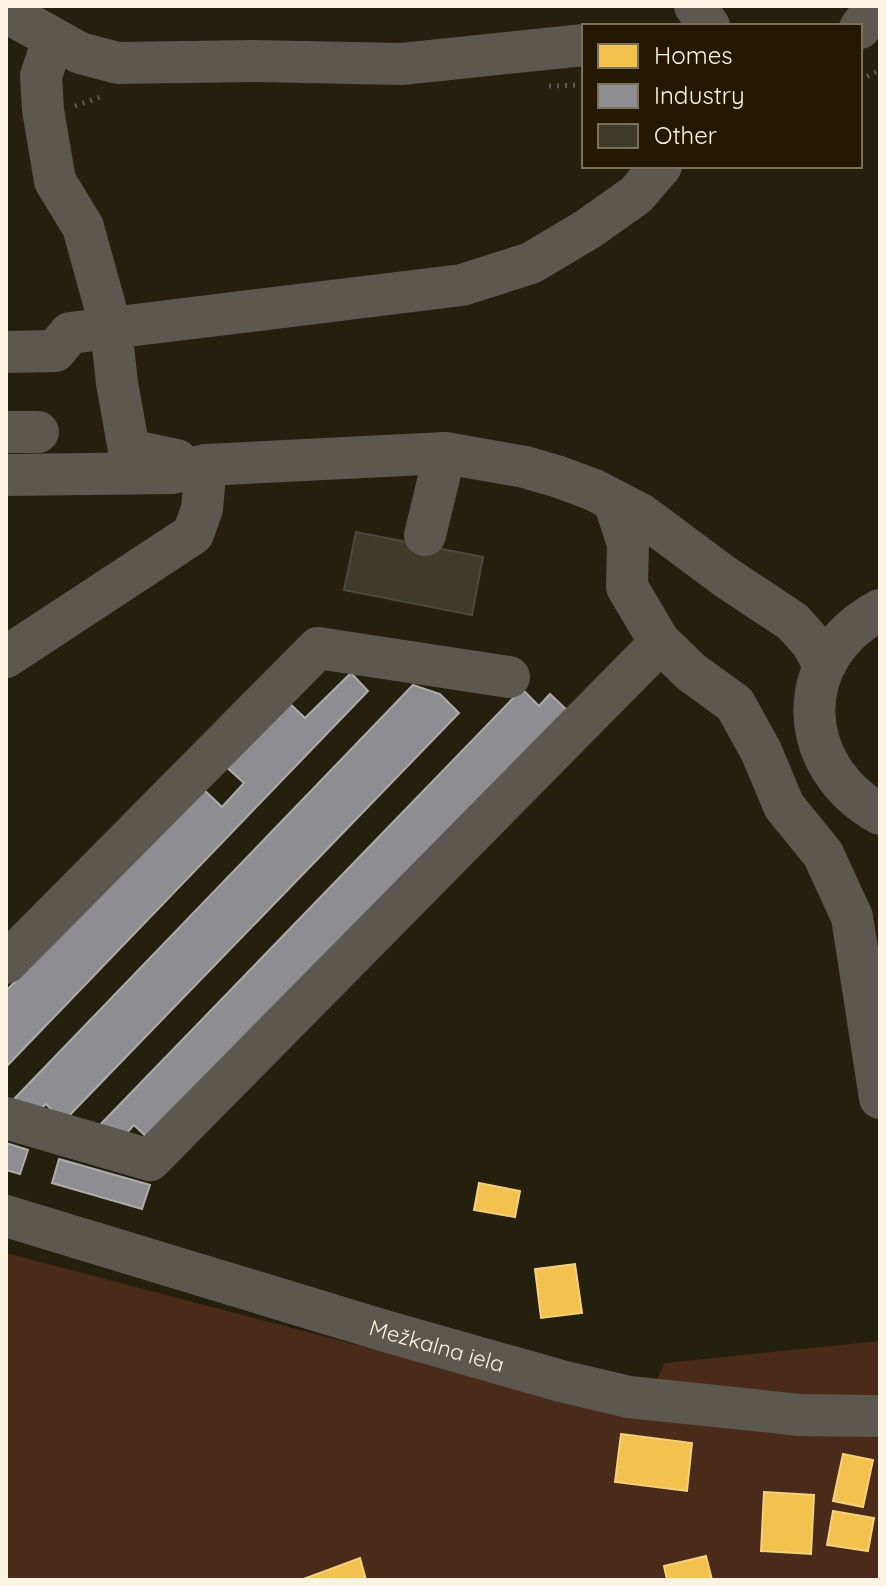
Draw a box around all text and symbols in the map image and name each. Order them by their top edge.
legend [582,24,862,168]
text: Homes [654,40,732,70]
text: Industry [654,80,745,110]
text: Other [654,120,717,150]
street label: Mežkalna iela [366,1313,508,1378]

